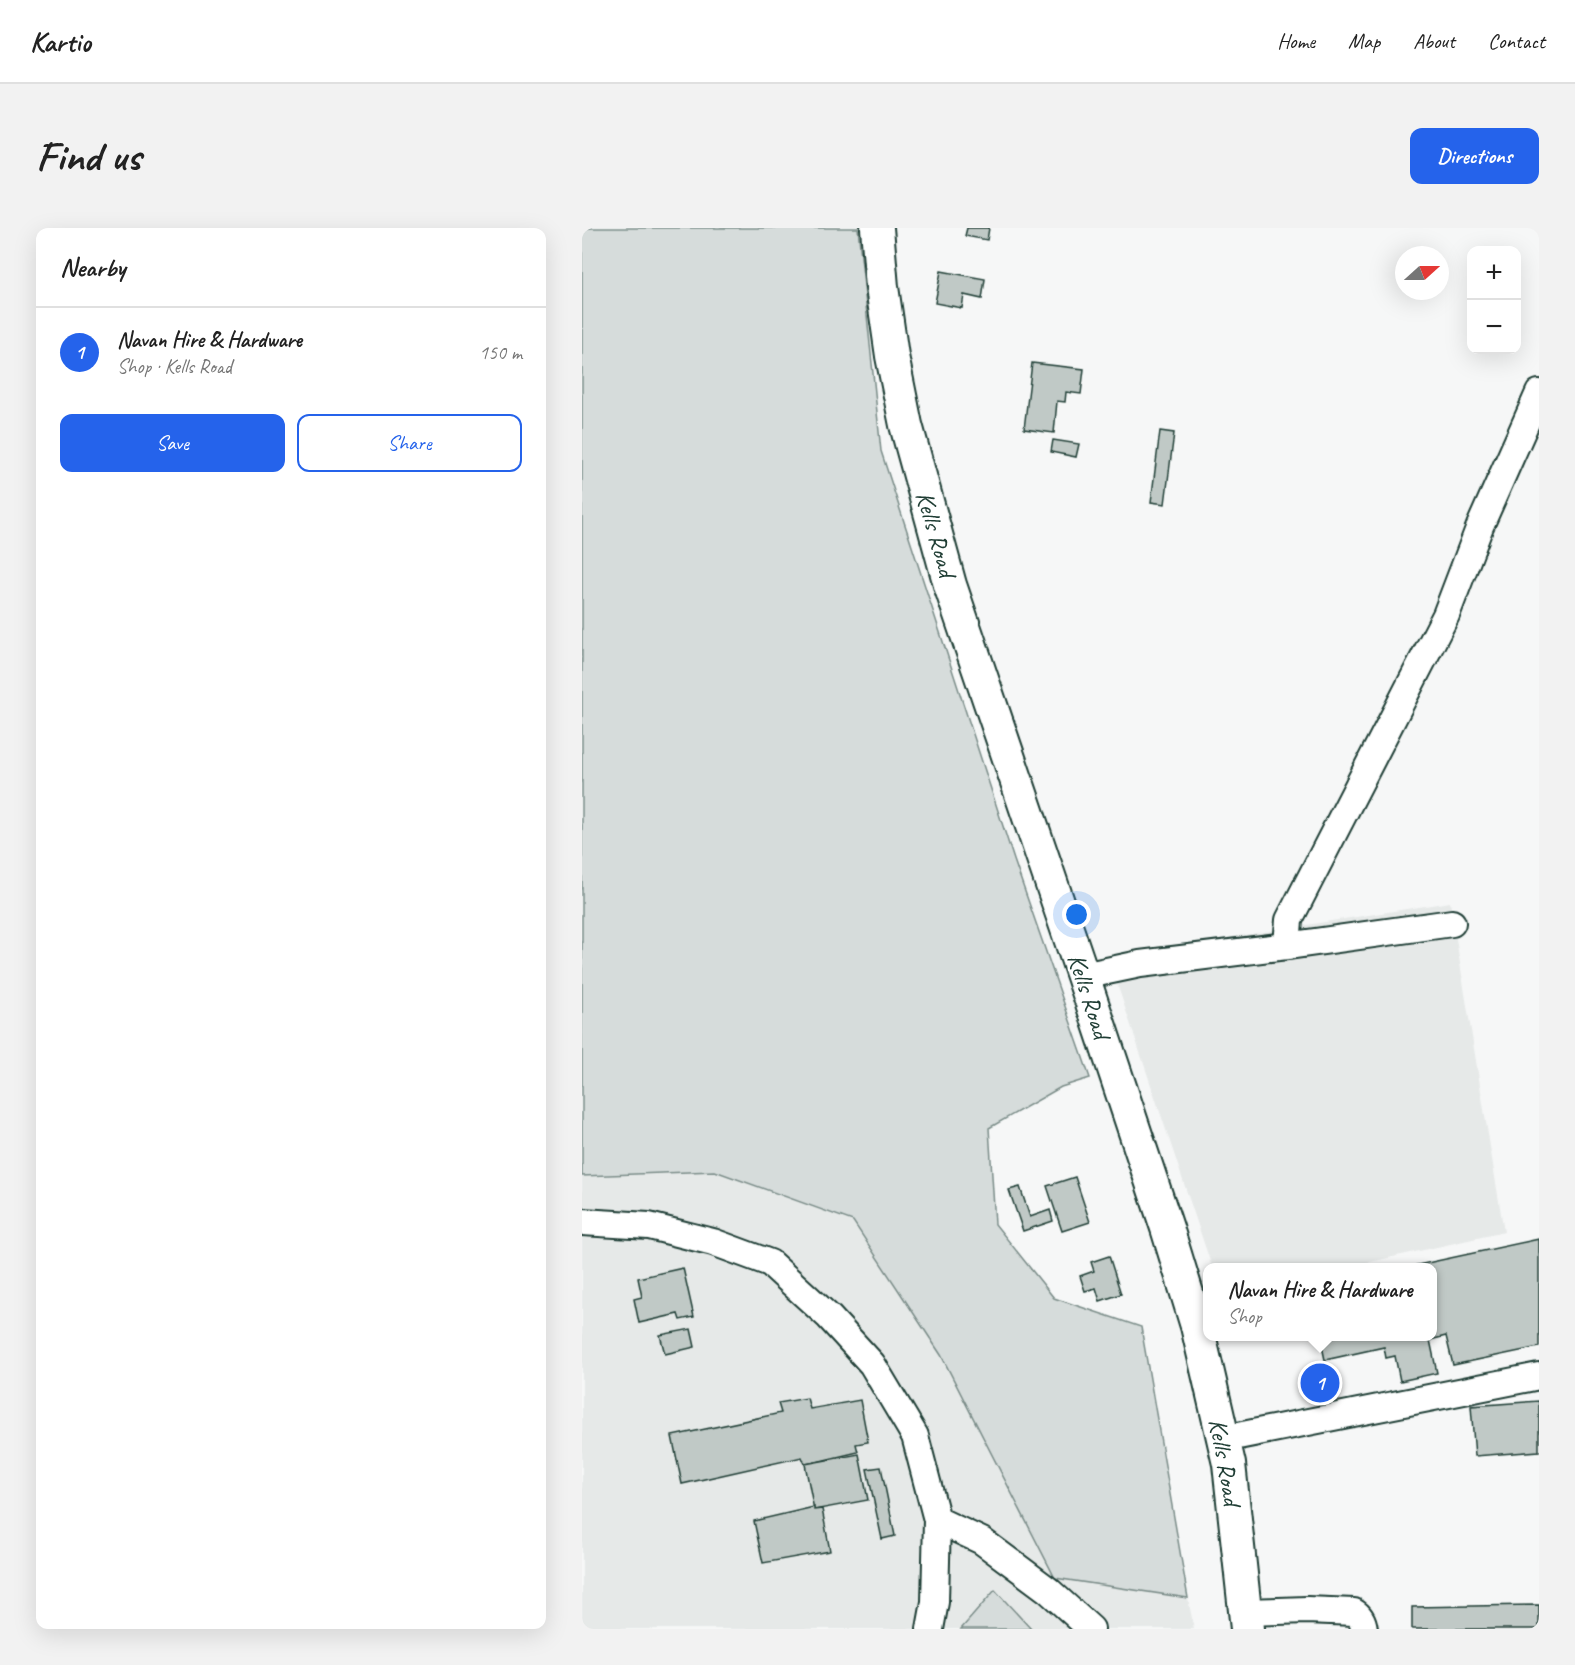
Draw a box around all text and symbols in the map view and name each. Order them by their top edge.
text: Kartio [30,24,91,59]
text: Home [1277,28,1315,54]
text: Map [1348,28,1380,54]
text: About [1413,28,1455,54]
text: Contact [1488,28,1545,54]
button: Directions [1410,128,1539,184]
text: Find us [36,130,141,183]
north arrow [1395,246,1449,300]
map controls [1467,246,1521,354]
button: + [1467,246,1521,300]
text: Nearby [60,251,125,284]
button: − [1467,300,1521,354]
text: Navan Hire & Hardware [117,326,302,354]
text: 1 [75,340,84,365]
text: 150 m [479,340,522,365]
text: Shop · Kells Road [117,354,232,379]
button: Save [60,414,285,472]
button: Share [297,414,522,472]
street label: Kells Road [908,487,965,584]
your location [1062,900,1091,929]
street label: Kells Road [1060,949,1119,1046]
popup [1203,1263,1437,1341]
text: Navan Hire & Hardware [1228,1276,1412,1304]
text: Shop [1228,1304,1262,1329]
pin: 1 [1300,1360,1340,1406]
street label: Kells Road [1201,1416,1250,1512]

